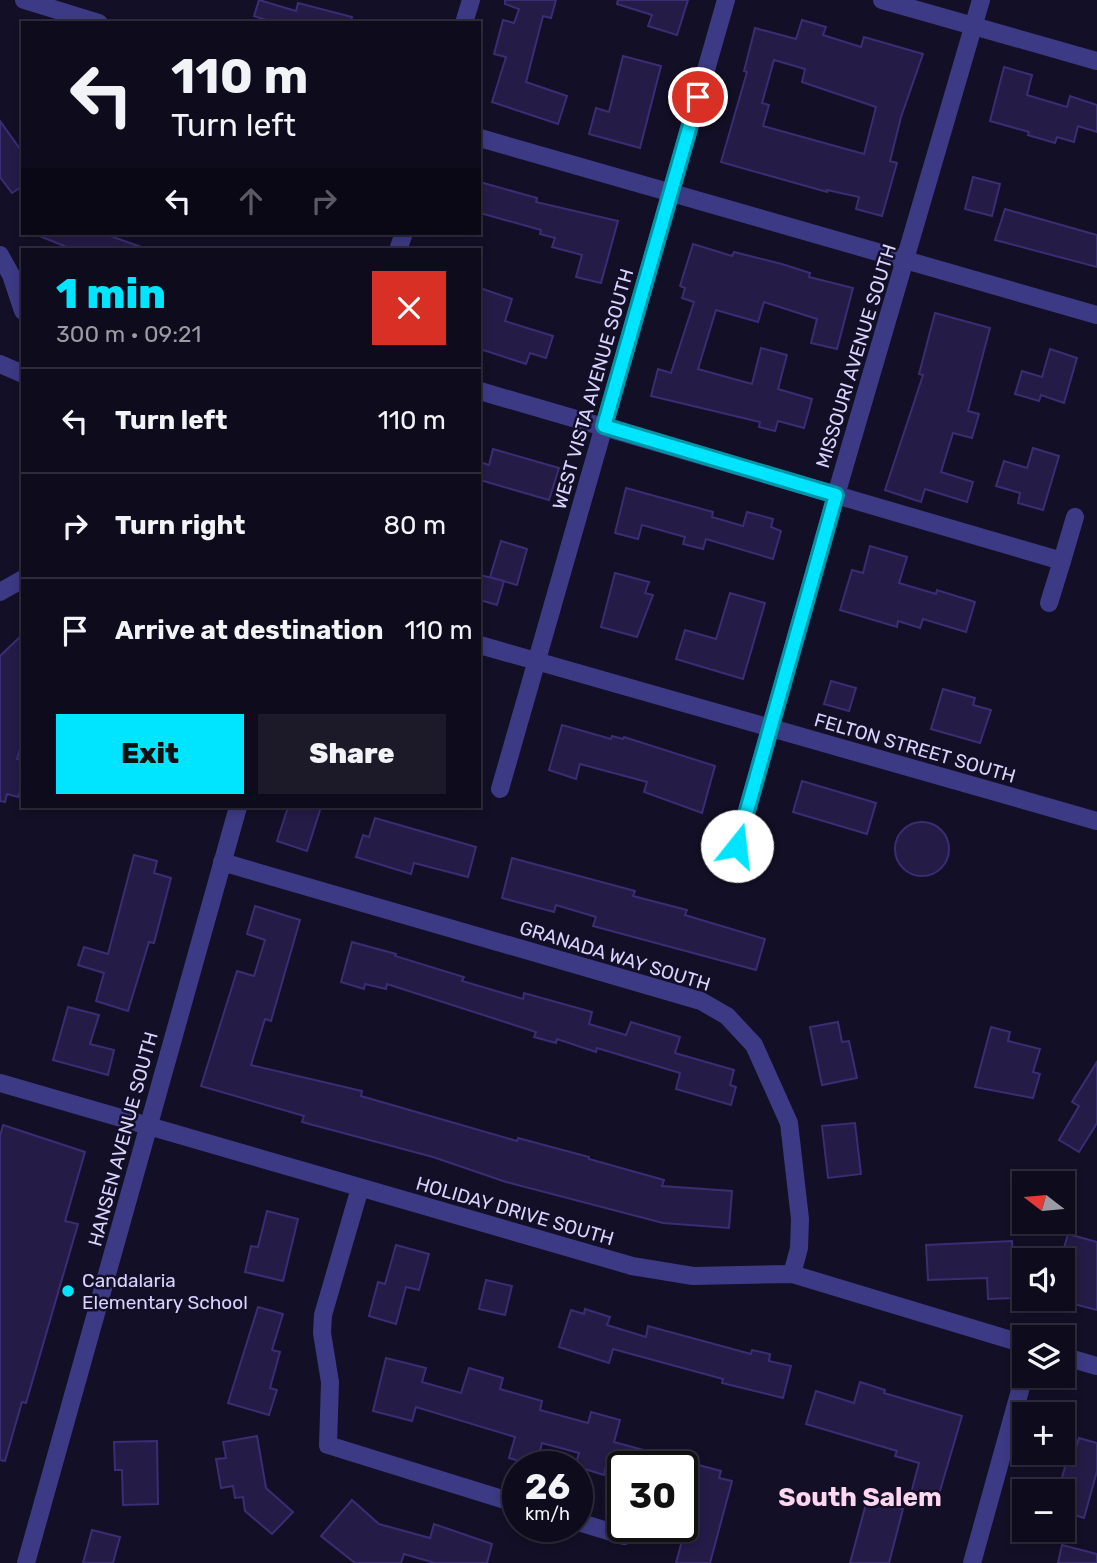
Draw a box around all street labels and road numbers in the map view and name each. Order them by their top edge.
street label: MISSOURI AVENUE SOUTH [811,241,901,471]
street label: WEST VISTA AVENUE SOUTH [548,266,638,512]
street label: FELTON STREET SOUTH [812,708,1018,788]
street label: GRANADA WAY SOUTH [517,916,713,996]
street label: HANSEN AVENUE SOUTH [83,1029,163,1249]
street label: HOLIDAY DRIVE SOUTH [413,1172,617,1250]

